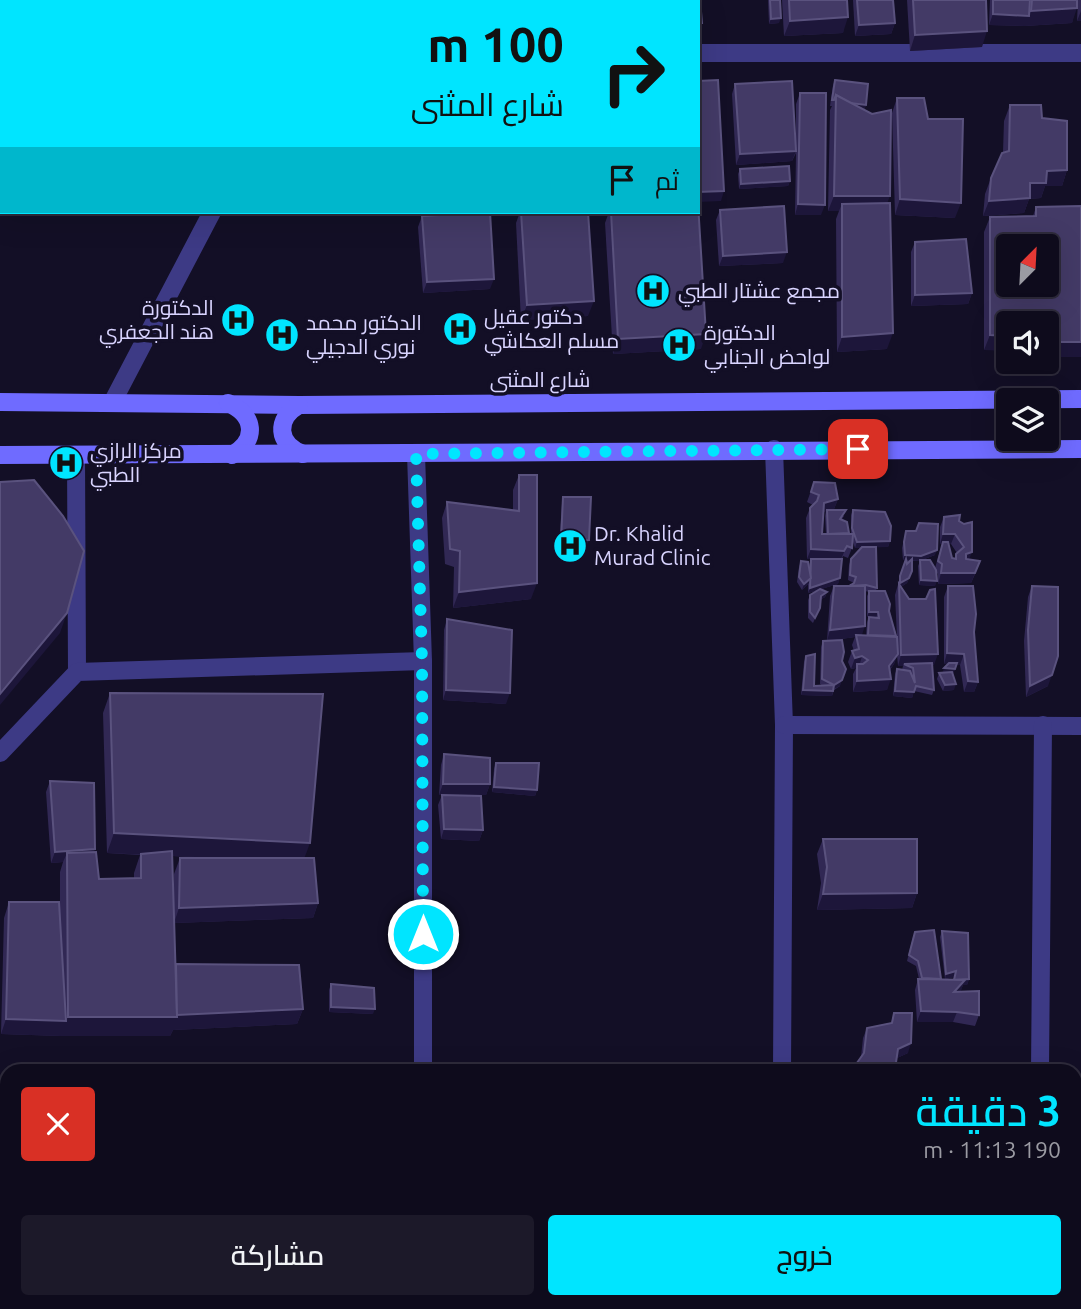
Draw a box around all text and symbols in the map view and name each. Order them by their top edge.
text: 100 m [427,16,564,71]
icon: right [588,28,679,119]
text: شارع المثنى [411,86,564,122]
icon: arrive [603,161,641,199]
text: ثم [655,166,679,195]
north arrow [996,234,1059,298]
map controls [996,234,1059,451]
hospital icon: مجمع عشتار الطبي [634,272,672,310]
place label: مجمع عشتار الطبي [678,278,840,307]
place label: الدكتورة هند الجعفري [99,295,214,348]
hospital icon: الدكتورة هند الجعفري [219,301,257,339]
place label: دكتور عقيل مسلم العكاشي [484,304,619,356]
place label: الدكتور محمد نوري الدجيلي [306,310,422,363]
hospital icon: دكتور عقيل مسلم العكاشي [441,310,479,348]
button: sound [996,311,1059,374]
hospital icon: الدكتور محمد نوري الدجيلي [263,316,301,354]
place label: الدكتورة لواحض الجنابي [704,320,830,373]
hospital icon: الدكتورة لواحض الجنابي [660,326,698,364]
street label: شارع المثنى [490,367,590,394]
button: layers [996,388,1059,451]
pin [828,419,888,479]
icon: arrive [839,430,877,468]
place label: مركز الرازي الطبي [90,438,182,491]
hospital icon: مركز الرازي الطبي [47,444,85,482]
place label: Dr. Khalid Murad Clinic [594,521,711,569]
hospital icon: Dr. Khalid Murad Clinic [551,527,589,565]
position arrow [386,897,460,971]
button: close [21,1087,95,1161]
text: 3 دقيقة [915,1087,1061,1134]
text: 190 m · 11:13 [923,1137,1061,1162]
button: مشاركة [21,1215,534,1295]
button: خروج [548,1215,1061,1295]

